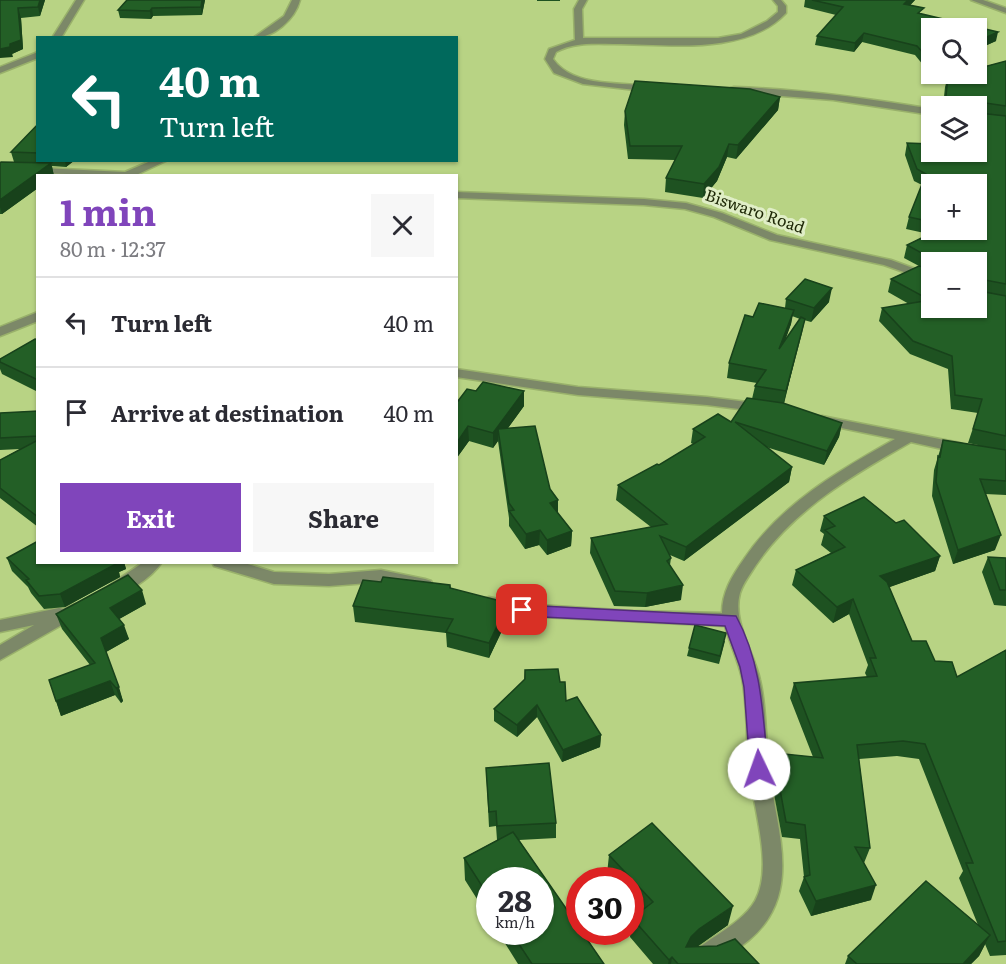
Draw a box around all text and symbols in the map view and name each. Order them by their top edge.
map controls [921,18,987,318]
button: search [921,18,987,84]
text: 40 m [159,48,260,110]
icon: left [60,60,138,138]
button: layers [921,96,987,162]
text: Turn left [159,105,274,145]
button: + [921,174,987,240]
street label: Biswaro Road [702,182,809,238]
text: 1 min [60,184,156,237]
button: close [371,194,434,257]
text: 80 m · 12:37 [60,233,166,263]
button: − [921,252,987,318]
icon: left [60,306,93,339]
text: Turn left [111,306,212,339]
text: 40 m [383,306,434,339]
icon: arrive [60,396,93,429]
text: Arrive at destination [111,396,344,429]
text: 40 m [383,396,434,429]
button: Exit [60,483,241,552]
button: Share [253,483,434,552]
pin [496,584,547,635]
icon: arrive [505,593,538,626]
position arrow [727,737,791,801]
speed limit sign: 30 [566,867,644,945]
text: 28 [498,877,532,921]
text: km/h [495,910,535,933]

